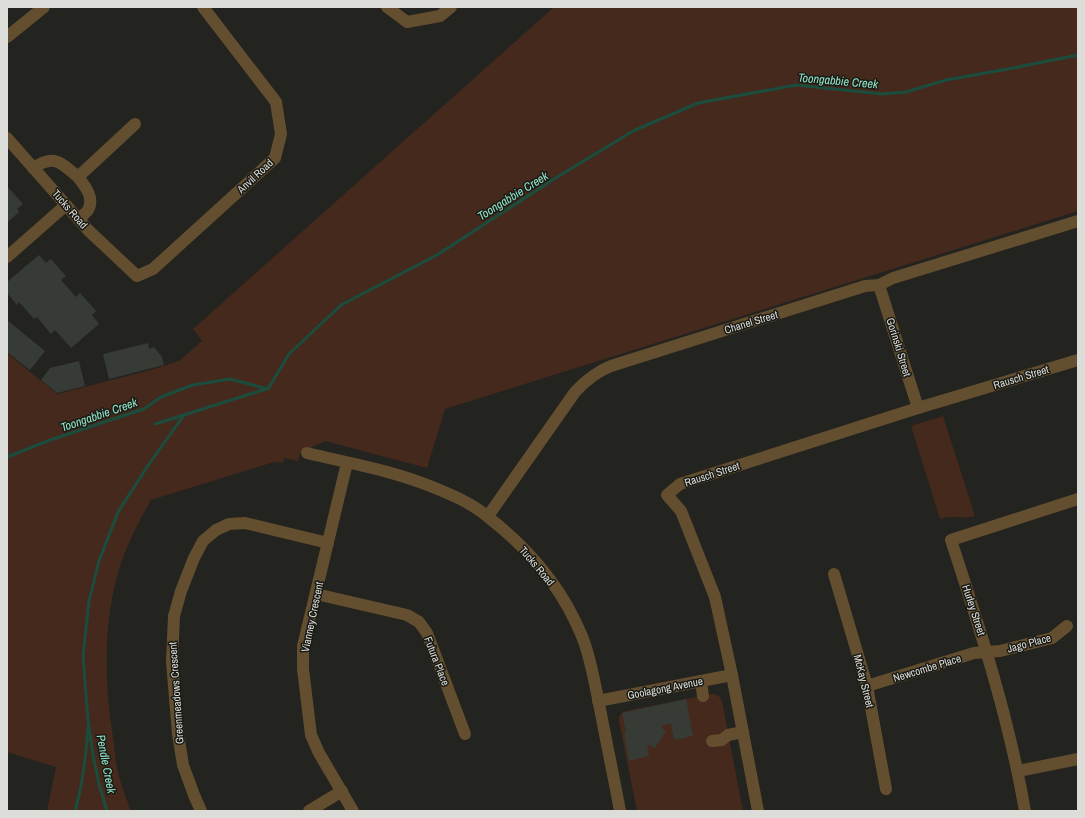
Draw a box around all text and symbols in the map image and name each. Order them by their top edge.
water label: Toongabbie Creek [797,70,880,93]
street label: Anvil Road [233,156,276,197]
water label: Toongabbie Creek [475,167,552,224]
street label: Tucks Road [49,187,91,231]
street label: Chanel Street [723,307,780,337]
street label: Gorinski Street [883,316,915,379]
street label: Rausch Street [992,362,1051,392]
water label: Toongabbie Creek [58,394,141,436]
street label: Rausch Street [683,458,742,489]
street label: Tucks Road [516,543,558,589]
street label: Vianney Crescent [298,580,326,653]
street label: Hurley Street [959,583,989,638]
street label: Jago Place [1006,630,1052,656]
street label: Futura Place [421,635,453,687]
street label: Greenmeadows Crescent [165,641,187,745]
street label: Newcombe Place [891,651,963,685]
street label: McKay Street [851,653,877,709]
street label: Goolagong Avenue [626,674,704,702]
water label: Pendle Creek [92,733,120,796]

